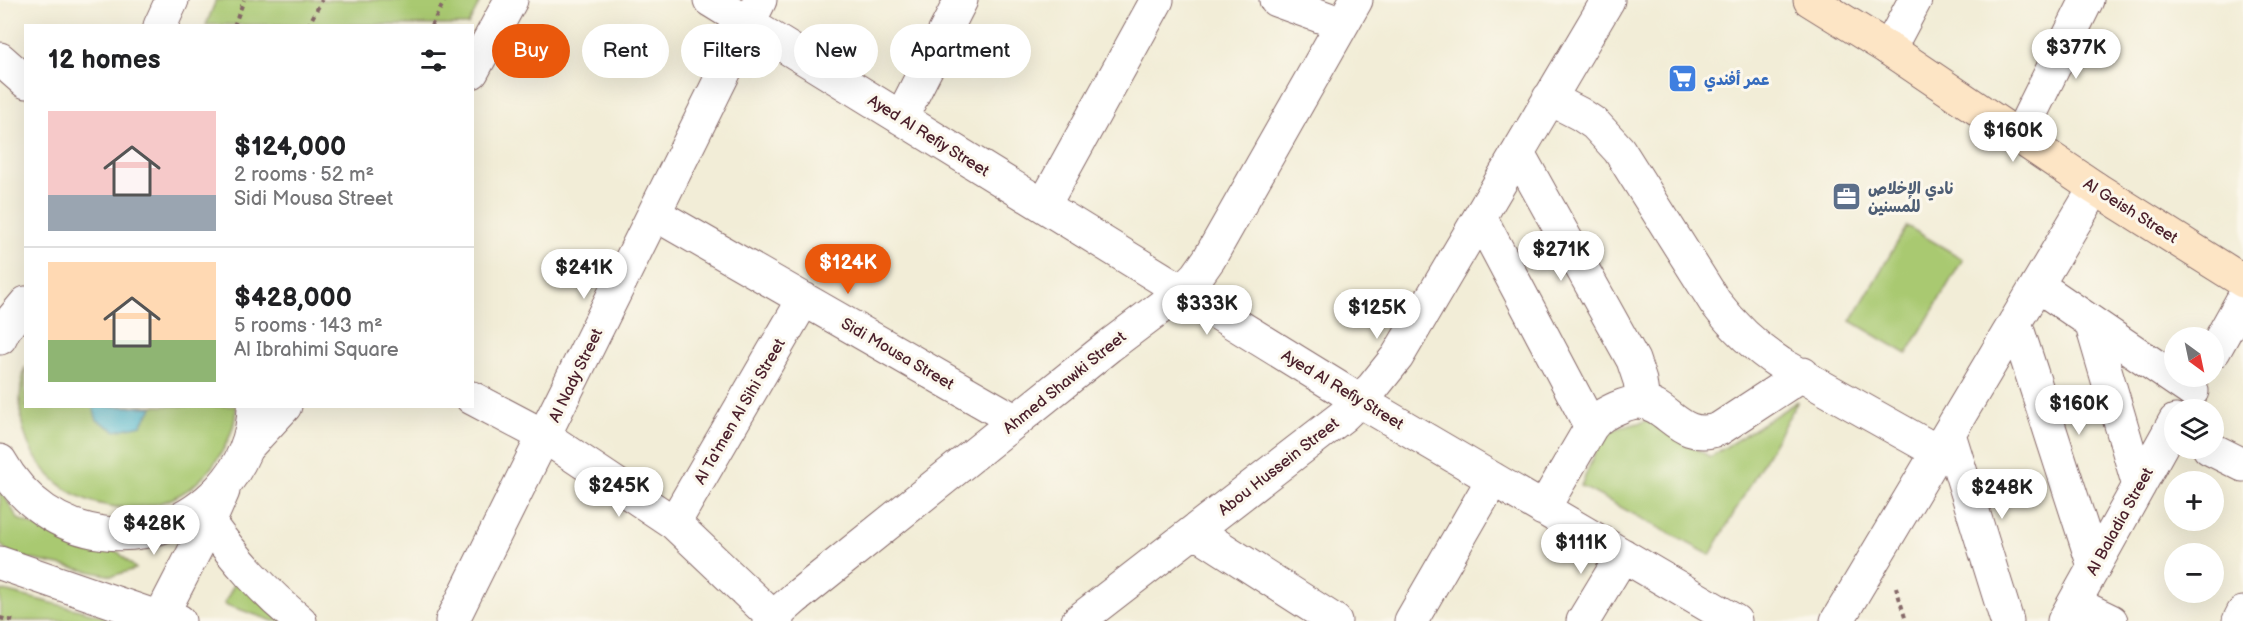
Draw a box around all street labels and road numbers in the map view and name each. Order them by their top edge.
street label: Ayed Al Refiy Street [864,91,992,181]
street label: Al Geish Street [2080,175,2181,248]
street label: Sidi Mousa Street [837,314,957,394]
street label: Al Nady Street [545,326,607,426]
street label: Ahmed Shawki Street [1000,328,1130,438]
street label: Al Ta'men Al Sihi Street [691,335,790,488]
street label: Ayed Al Refiy Street [1278,346,1407,434]
street label: Abou Hussein Street [1215,414,1343,520]
street label: Al Baladia Street [2083,465,2158,579]

